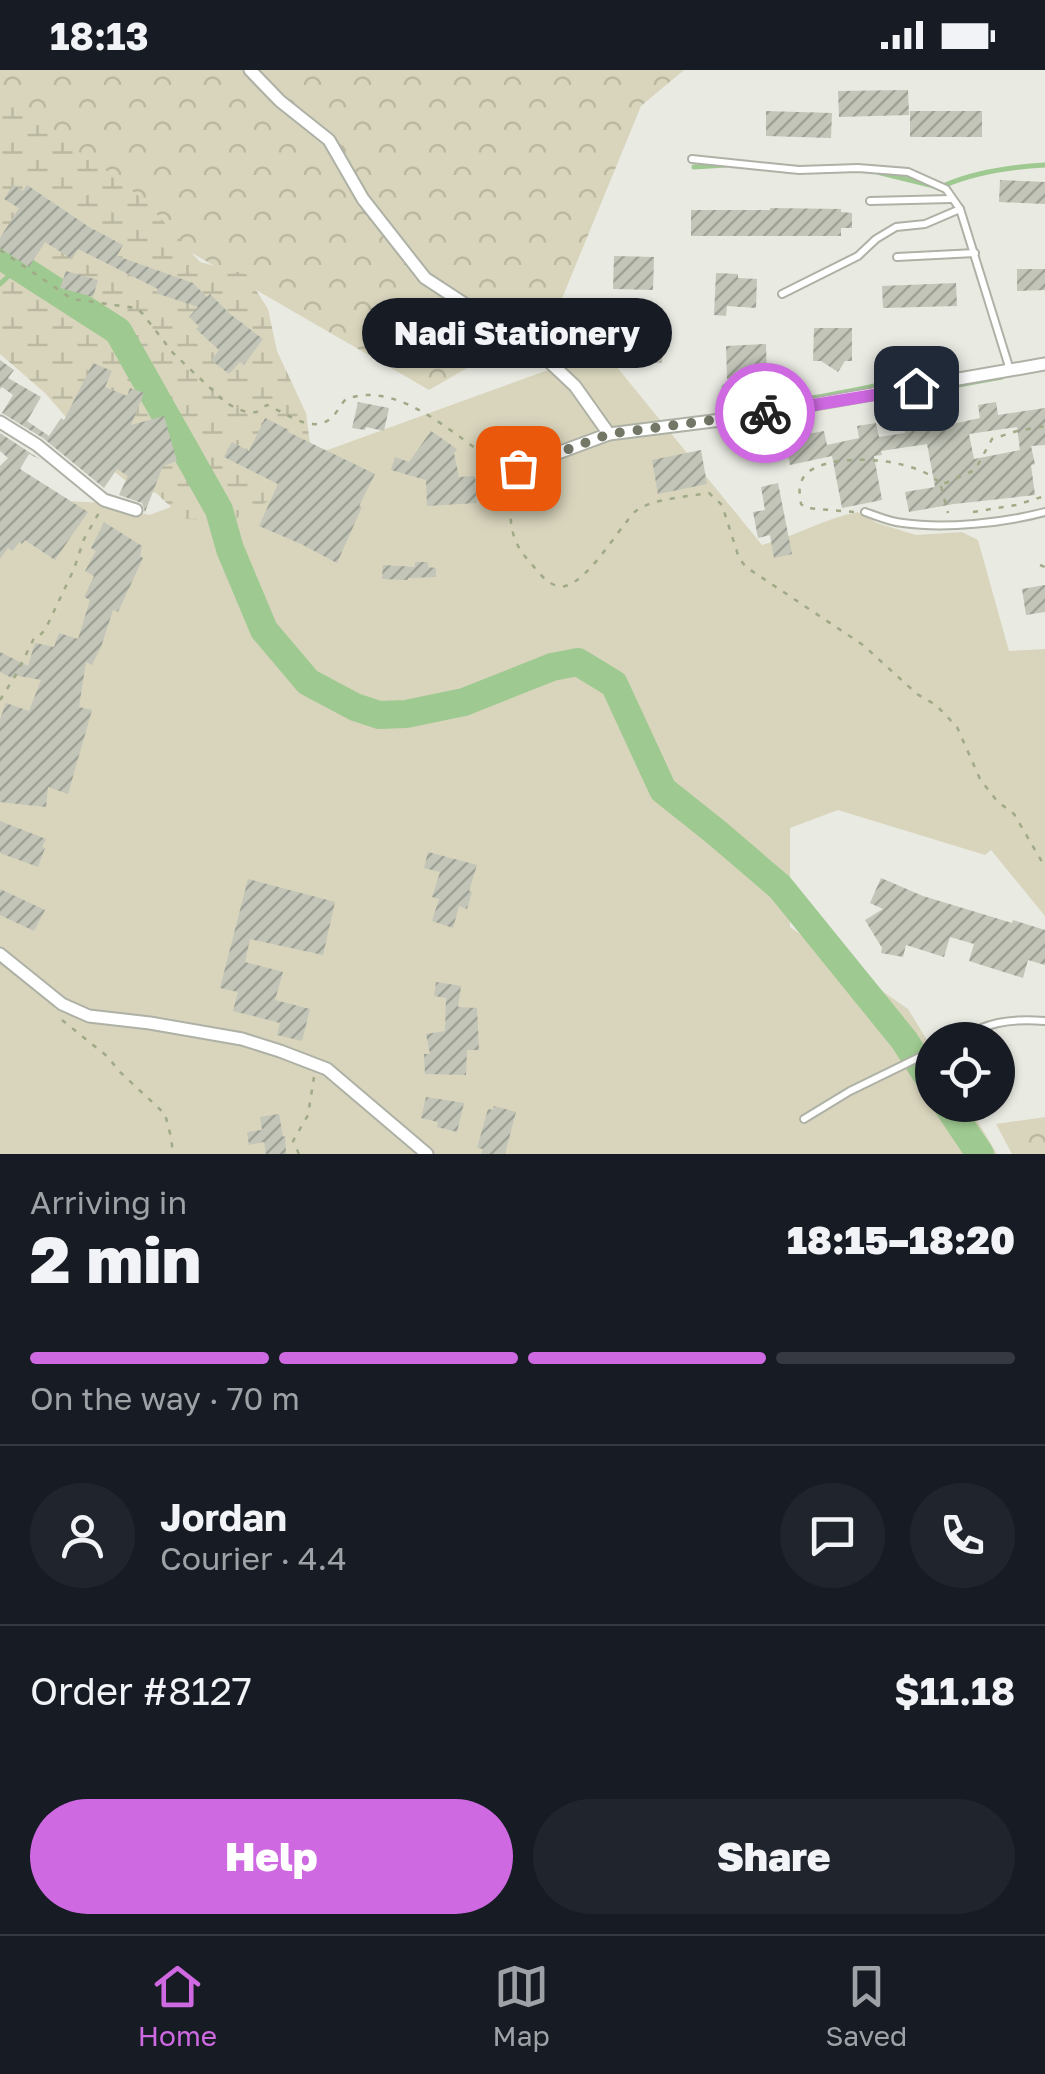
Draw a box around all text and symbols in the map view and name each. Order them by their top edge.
text: 18:13 [50,13,149,58]
callout: Nadi Stationery [363,298,673,368]
text: Nadi Stationery [394,314,640,352]
pin [874,346,959,431]
icon: home [889,361,944,416]
courier [715,363,815,463]
icon: bike [738,386,793,441]
pin [476,426,561,511]
icon: bag [491,441,546,496]
map controls [915,1022,1015,1122]
button: locate [915,1022,1015,1122]
text: Arriving in [30,1183,187,1221]
text: 18:15–18:20 [787,1217,1015,1262]
text: 2 min [30,1219,201,1297]
text: On the way · 70 m [30,1379,300,1417]
button: person [30,1483,135,1588]
button: chat [780,1483,885,1588]
button: phone [910,1483,1015,1588]
text: Jordan [160,1494,287,1539]
text: Courier · 4.4 [160,1539,347,1577]
text: Order #8127 [30,1668,252,1713]
text: $11.18 [894,1668,1015,1713]
button: Help [30,1799,513,1914]
button: Share [533,1799,1015,1914]
tab: Home [138,1959,217,2052]
tab: Map [493,1959,550,2052]
tab: Saved [825,1959,907,2052]

